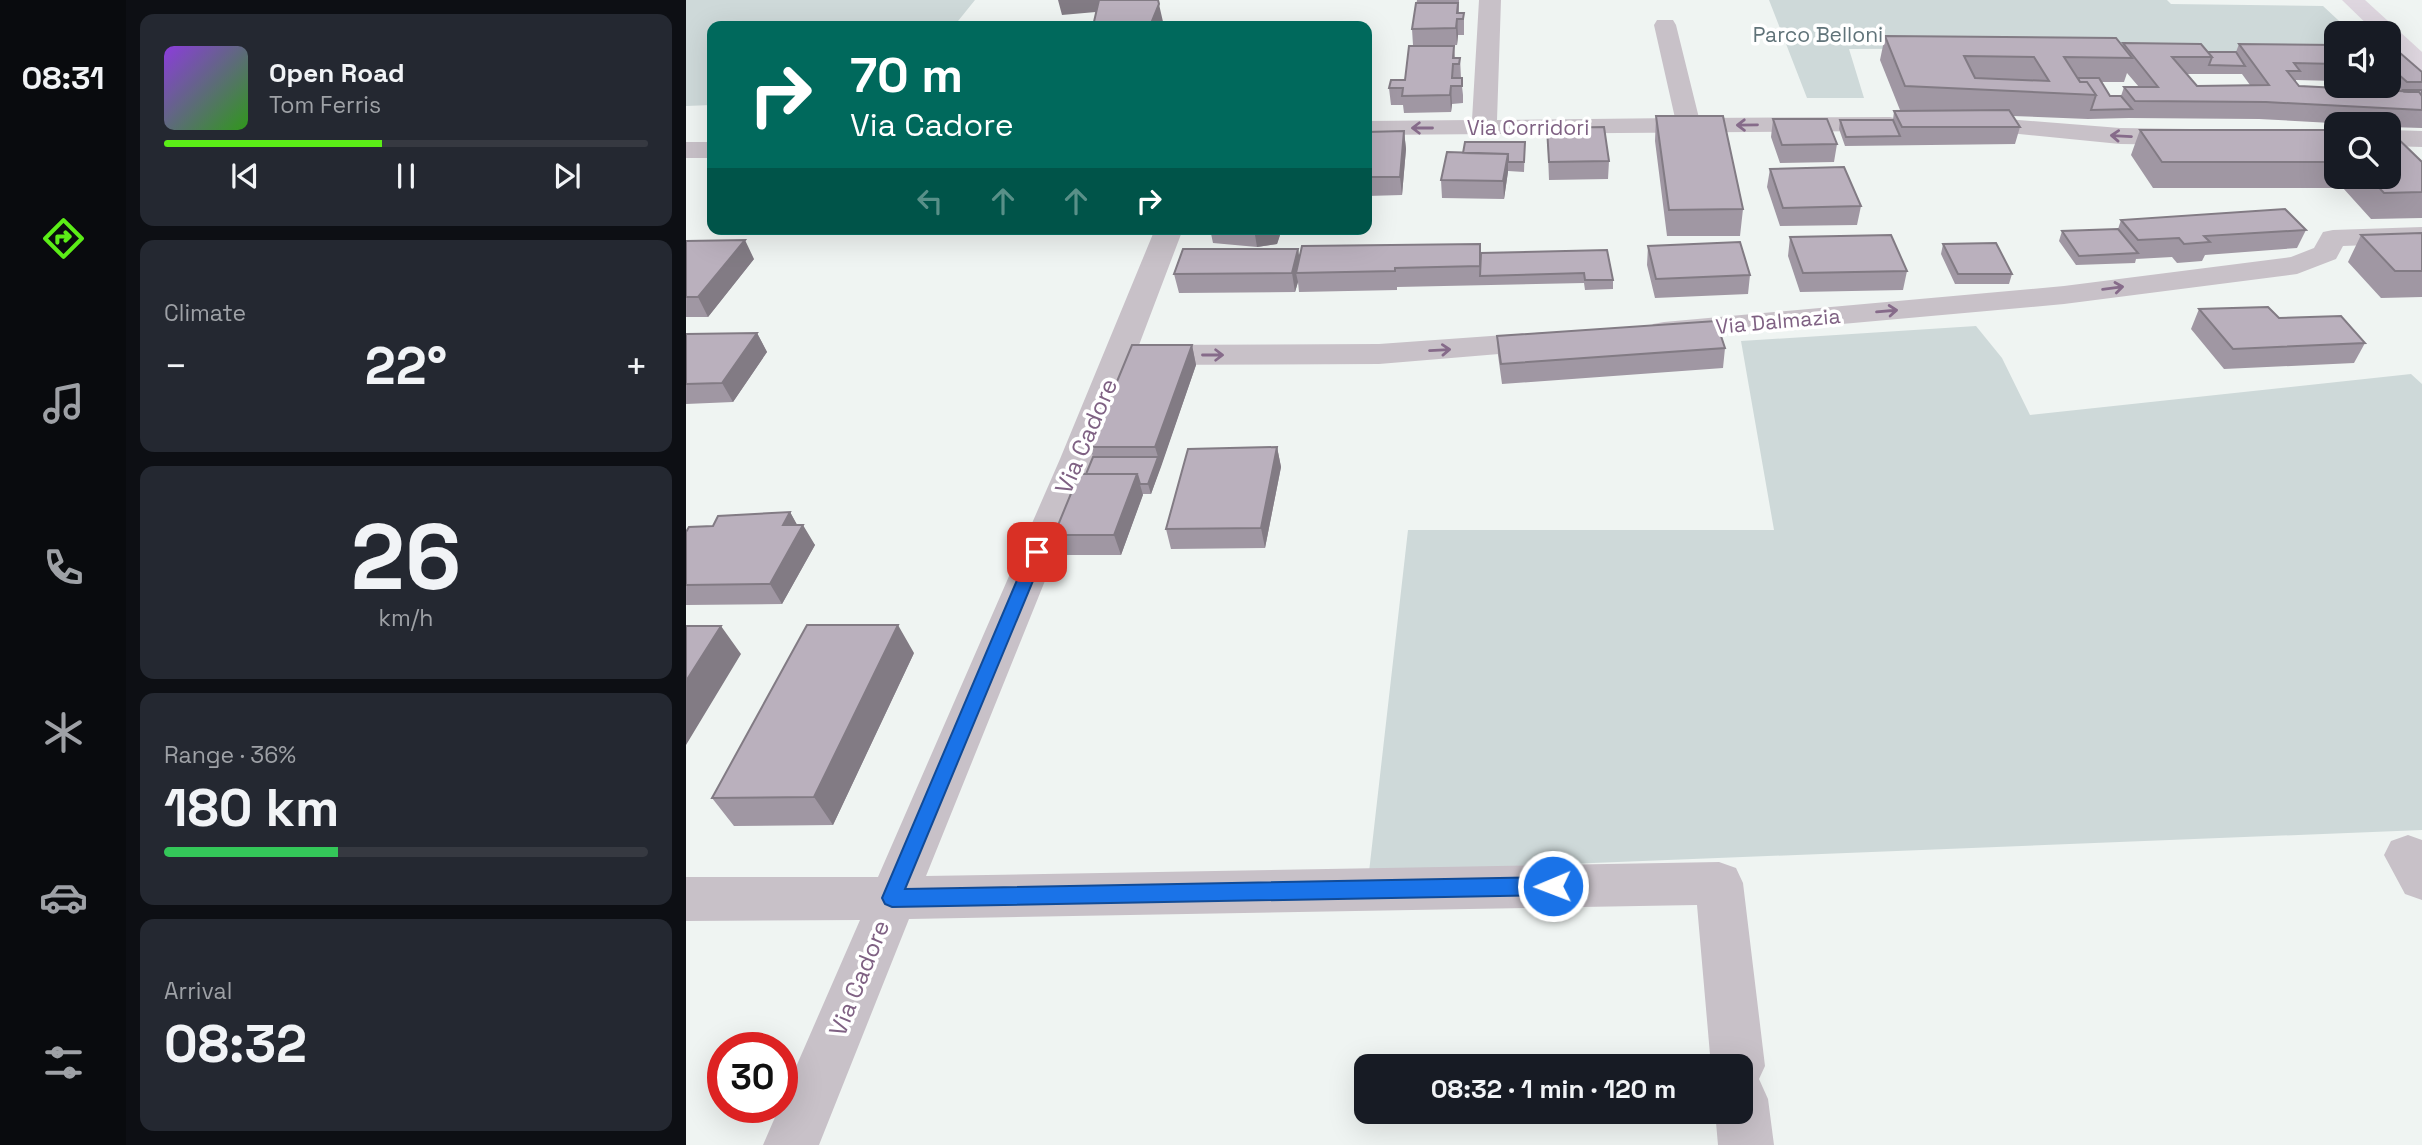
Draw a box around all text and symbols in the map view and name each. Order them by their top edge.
park label: Parco Belloni [1753,21,1883,48]
map controls [2324,21,2401,189]
button: sound [2324,21,2401,98]
text: 70 m [850,44,963,106]
icon: right [735,49,826,140]
text: Open Road [269,56,405,90]
text: 08:31 [22,58,104,98]
text: Tom Ferris [269,90,381,120]
text: Via Cadore [850,105,1014,145]
button: search [2324,112,2401,189]
street label: Via Corridori [1467,114,1589,141]
one-way arrow [1736,118,1759,132]
one-way arrow [1410,121,1433,135]
one-way arrow [2110,129,2133,142]
icon: previous [226,157,264,195]
icon: pause [387,157,425,195]
icon: next [548,157,586,195]
icon: left [911,182,949,220]
icon: ahead [984,182,1022,220]
icon: ahead [1057,182,1095,220]
icon: right [1130,182,1168,220]
icon: directions [39,214,88,263]
one-way arrow [2101,282,2124,295]
text: Climate [164,298,246,328]
street label: Via Dalmazia [1715,302,1841,340]
one-way arrow [1875,304,1898,317]
text: 22° [365,333,447,399]
text: − [164,342,188,390]
text: + [624,342,648,390]
one-way arrow [1429,343,1451,356]
one-way arrow [1201,348,1224,362]
street label: Via Cadore [1048,373,1124,499]
icon: music [39,379,88,428]
text: 26 [351,499,461,616]
pin [1007,522,1067,582]
icon: arrive [1018,533,1056,571]
icon: phone [39,543,88,592]
text: km/h [379,603,433,633]
icon: climate [39,708,88,757]
text: Range · 36% [164,740,296,770]
text: 180 km [164,775,339,841]
position arrow [1516,849,1590,923]
icon: car [39,873,88,922]
street label: Via Cadore [822,915,896,1041]
text: Arrival [164,976,232,1006]
text: 08:32 [164,1011,307,1077]
speed limit sign: 30 [707,1032,798,1123]
icon: filters [39,1038,88,1087]
text: 08:32 · 1 min · 120 m [1431,1072,1676,1106]

